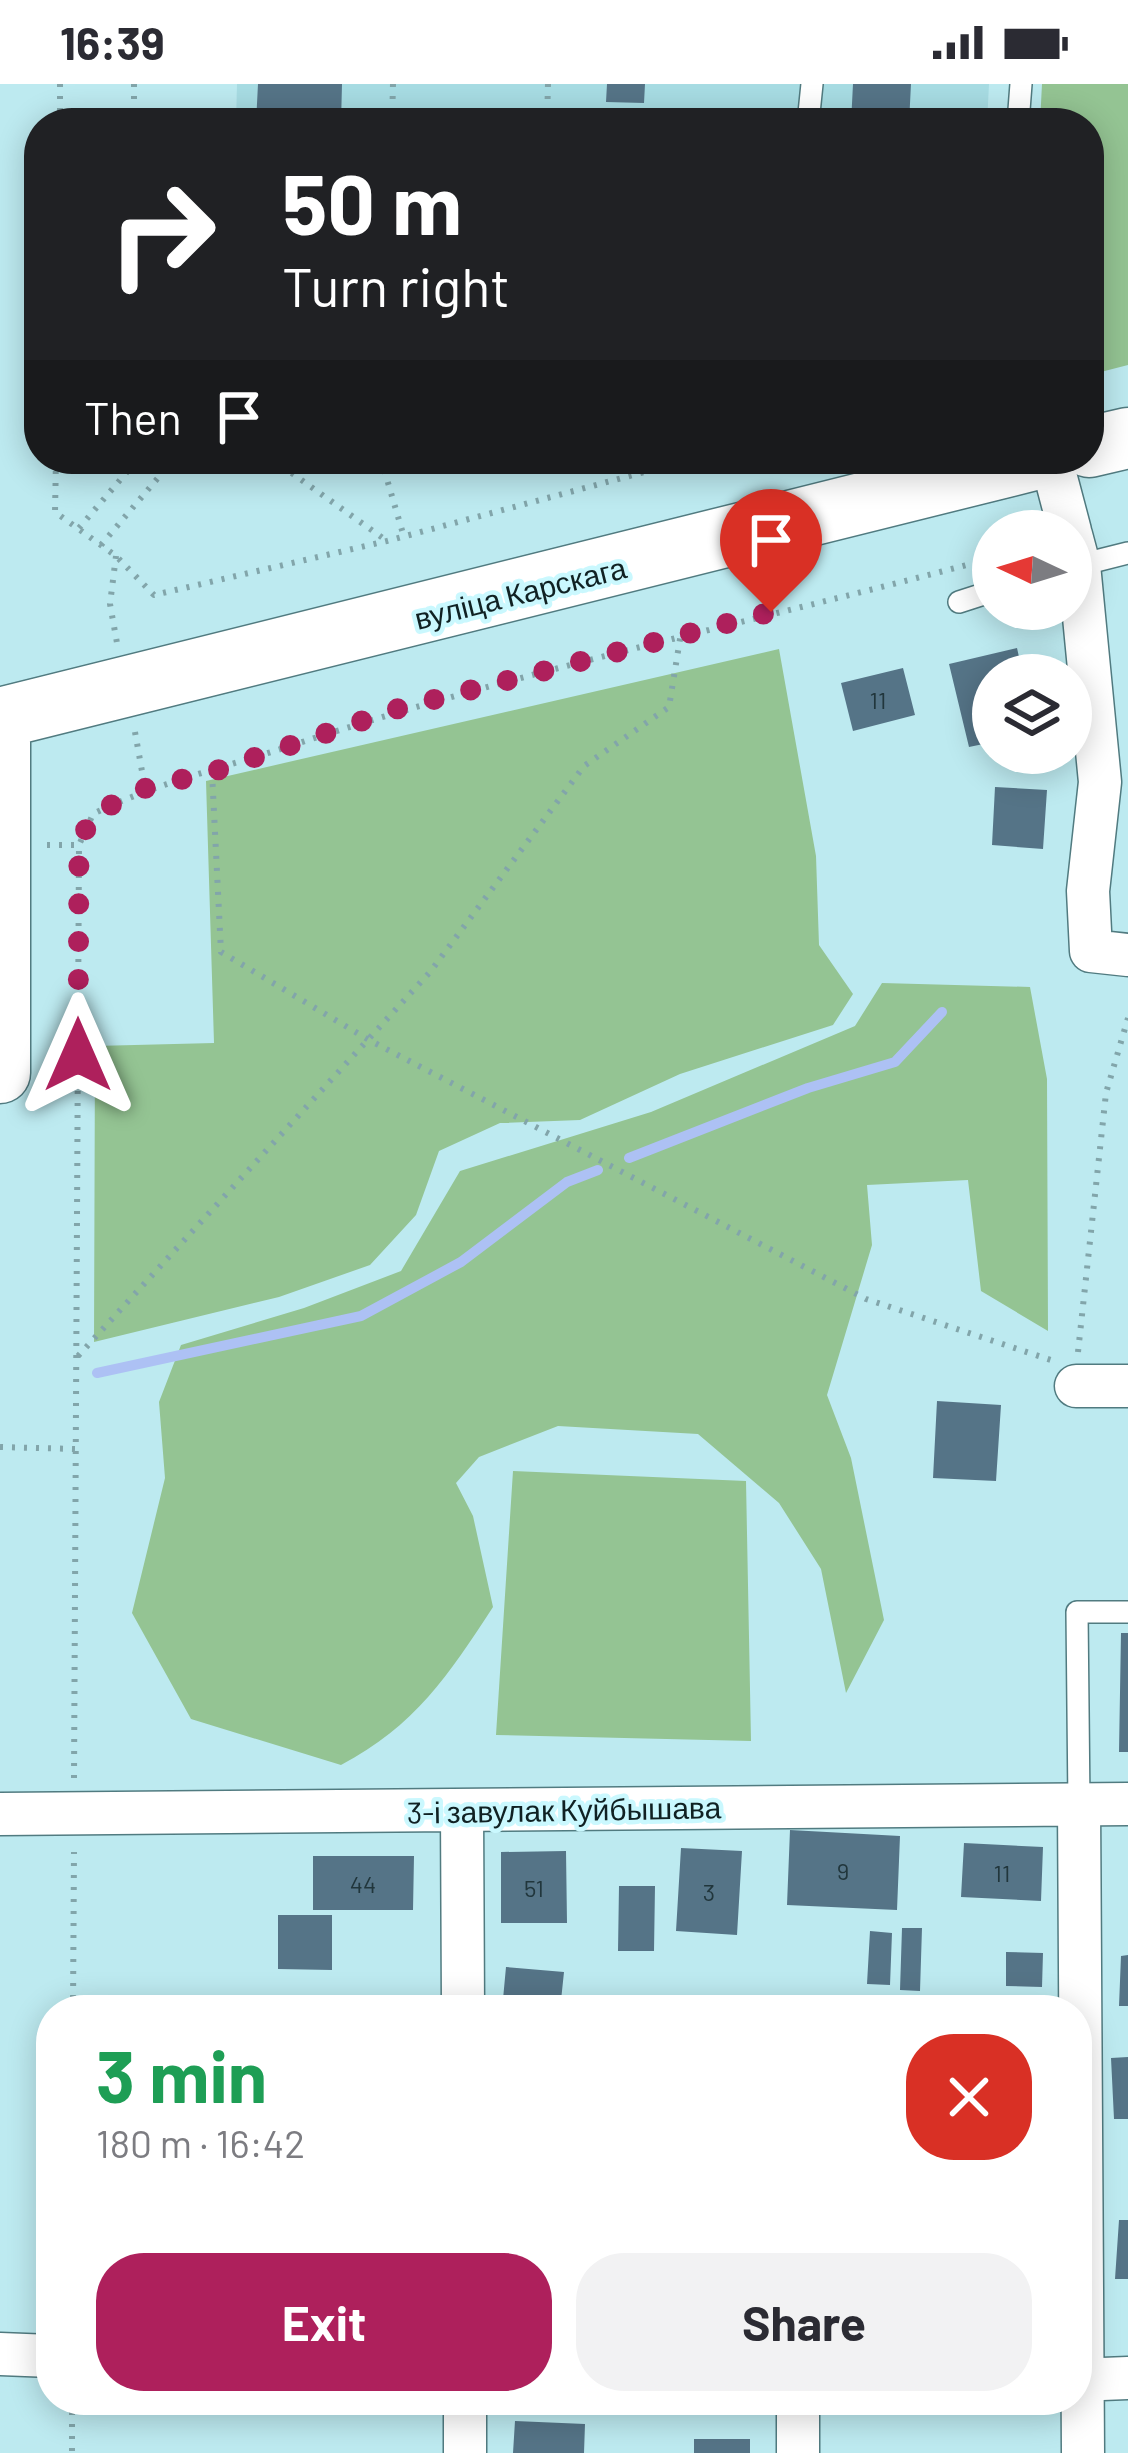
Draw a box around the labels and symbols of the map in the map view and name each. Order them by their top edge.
pin [720,489,822,612]
north arrow [972,510,1092,630]
street label: вуліца Карскага [410,548,630,636]
house number: 11 [870,685,886,714]
position arrow [15,992,141,1118]
street label: 3-і завулак Куйбышава [407,1788,722,1830]
house number: 9 [837,1856,849,1885]
house number: 11 [994,1858,1010,1887]
house number: 44 [350,1869,376,1898]
house number: 51 [524,1873,544,1902]
house number: 3 [703,1877,715,1906]

